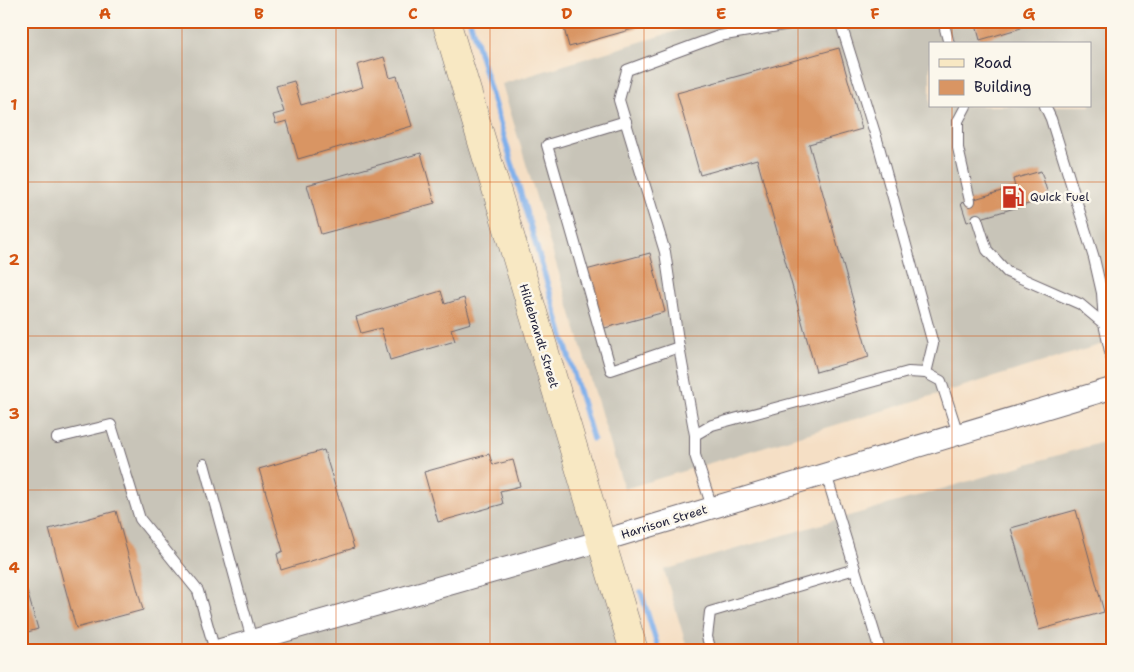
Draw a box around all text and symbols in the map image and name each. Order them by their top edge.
text: A [99,3,111,24]
text: B [254,3,264,24]
text: C [408,3,418,24]
text: D [561,3,573,24]
text: E [716,3,726,24]
text: F [870,3,880,24]
text: G [1023,3,1036,24]
legend [929,42,1092,108]
text: Road [974,53,1012,73]
text: Building [974,77,1031,97]
text: 1 [10,94,18,115]
fuel station icon: Quick Fuel [1000,184,1026,210]
place label: Quick Fuel [1030,189,1089,205]
text: 2 [8,249,20,270]
street label: Hildebrandt Street [516,282,562,390]
text: 3 [8,403,20,424]
street label: Harrison Street [619,501,709,543]
text: 4 [8,557,20,578]

